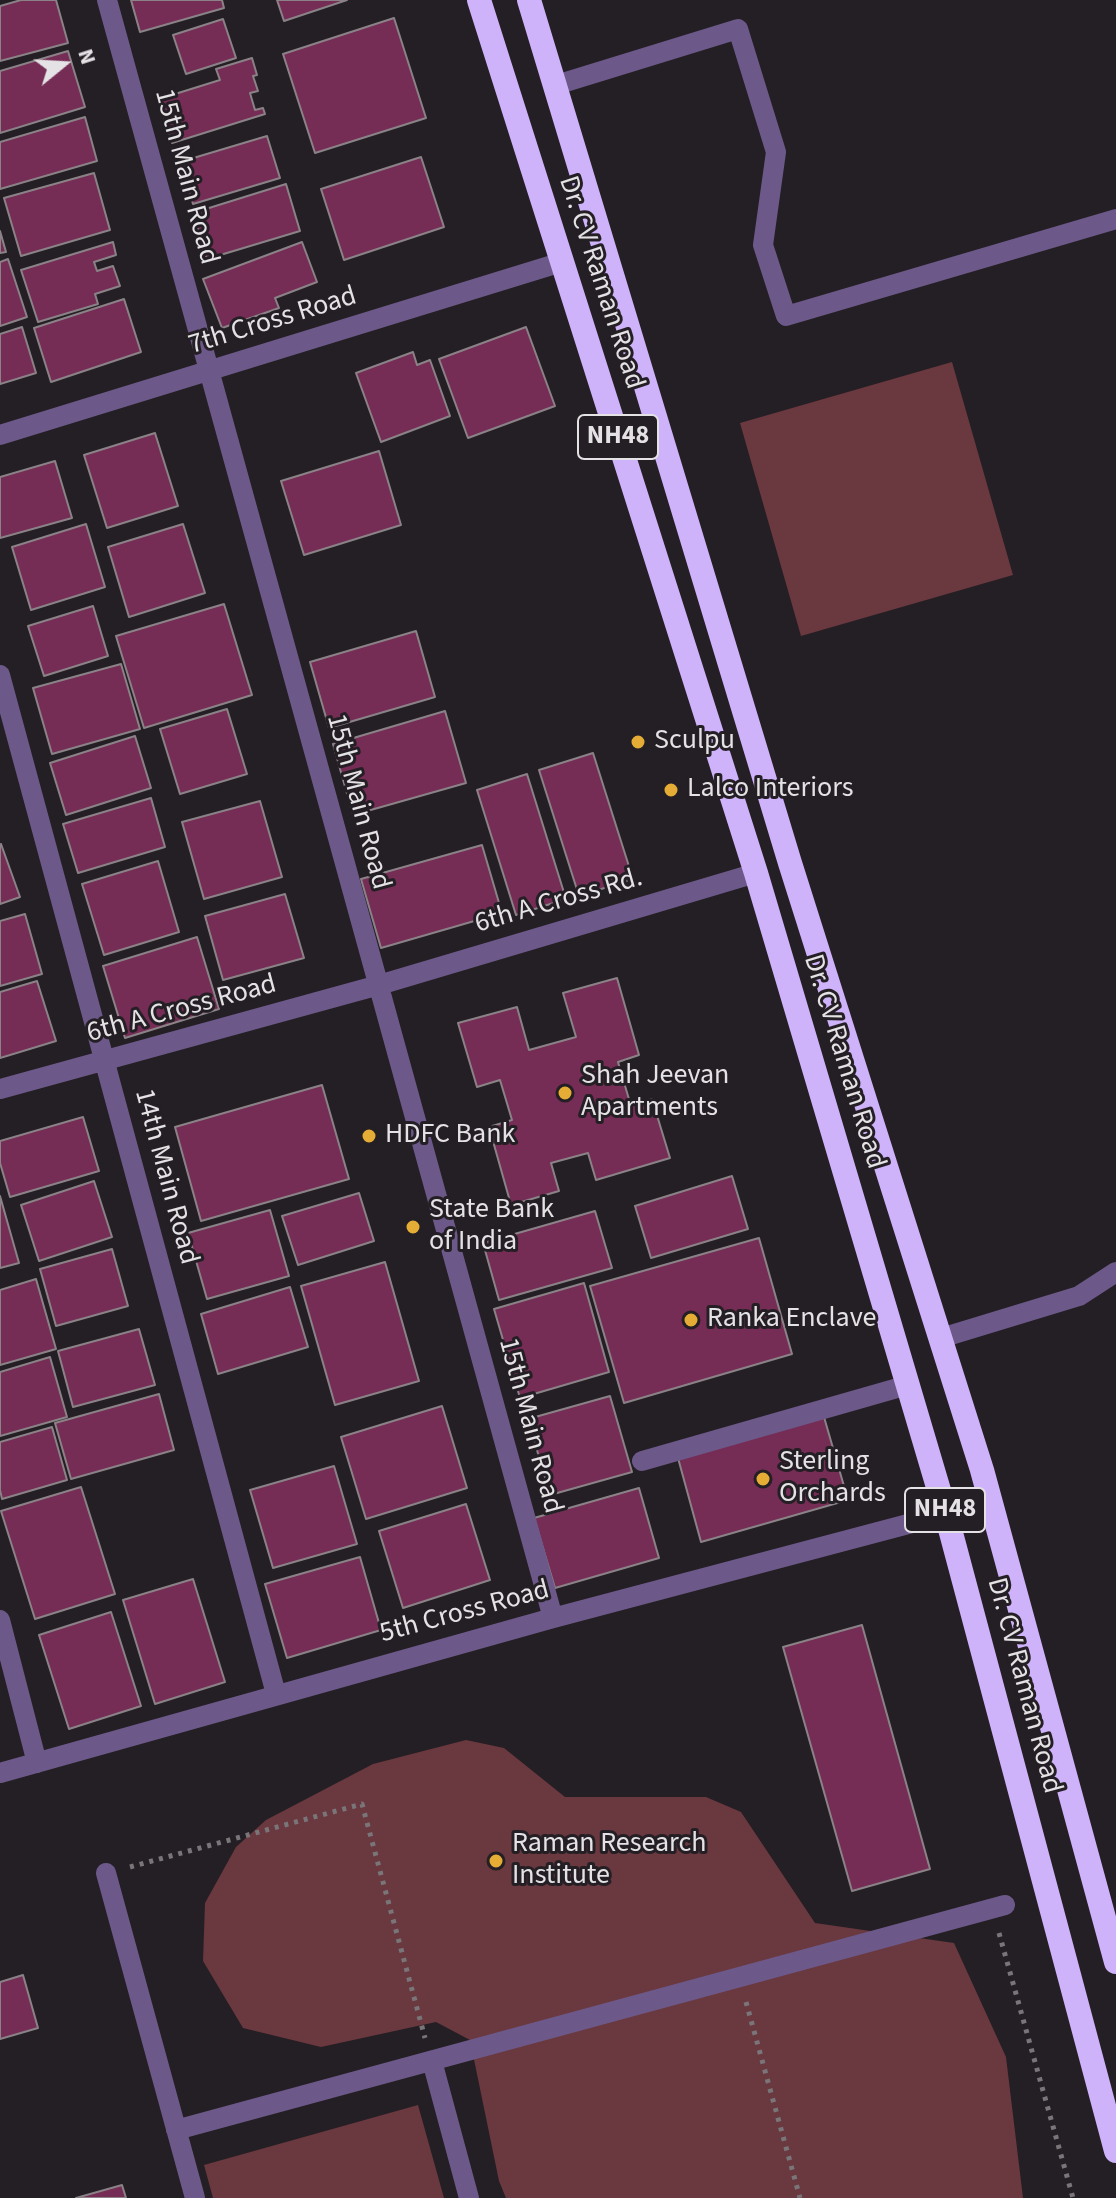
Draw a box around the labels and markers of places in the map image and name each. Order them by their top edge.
place label: Sculpu [654,725,735,759]
marker: Sculpu [629,733,647,751]
place label: Lalco Interiors [687,773,854,807]
marker: Lalco Interiors [662,781,680,799]
place label: Shah Jeevan Apartments [581,1060,729,1126]
marker: Shah Jeevan Apartments [556,1084,574,1102]
place label: HDFC Bank [385,1119,515,1153]
marker: HDFC Bank [360,1127,378,1145]
place label: State Bank of India [429,1194,554,1260]
marker: State Bank of India [404,1218,422,1236]
place label: Ranka Enclave [707,1303,877,1337]
marker: Ranka Enclave [682,1311,700,1329]
place label: Sterling Orchards [779,1446,886,1512]
marker: Sterling Orchards [754,1470,772,1488]
place label: Raman Research Institute [512,1828,707,1894]
marker: Raman Research Institute [487,1852,505,1870]

